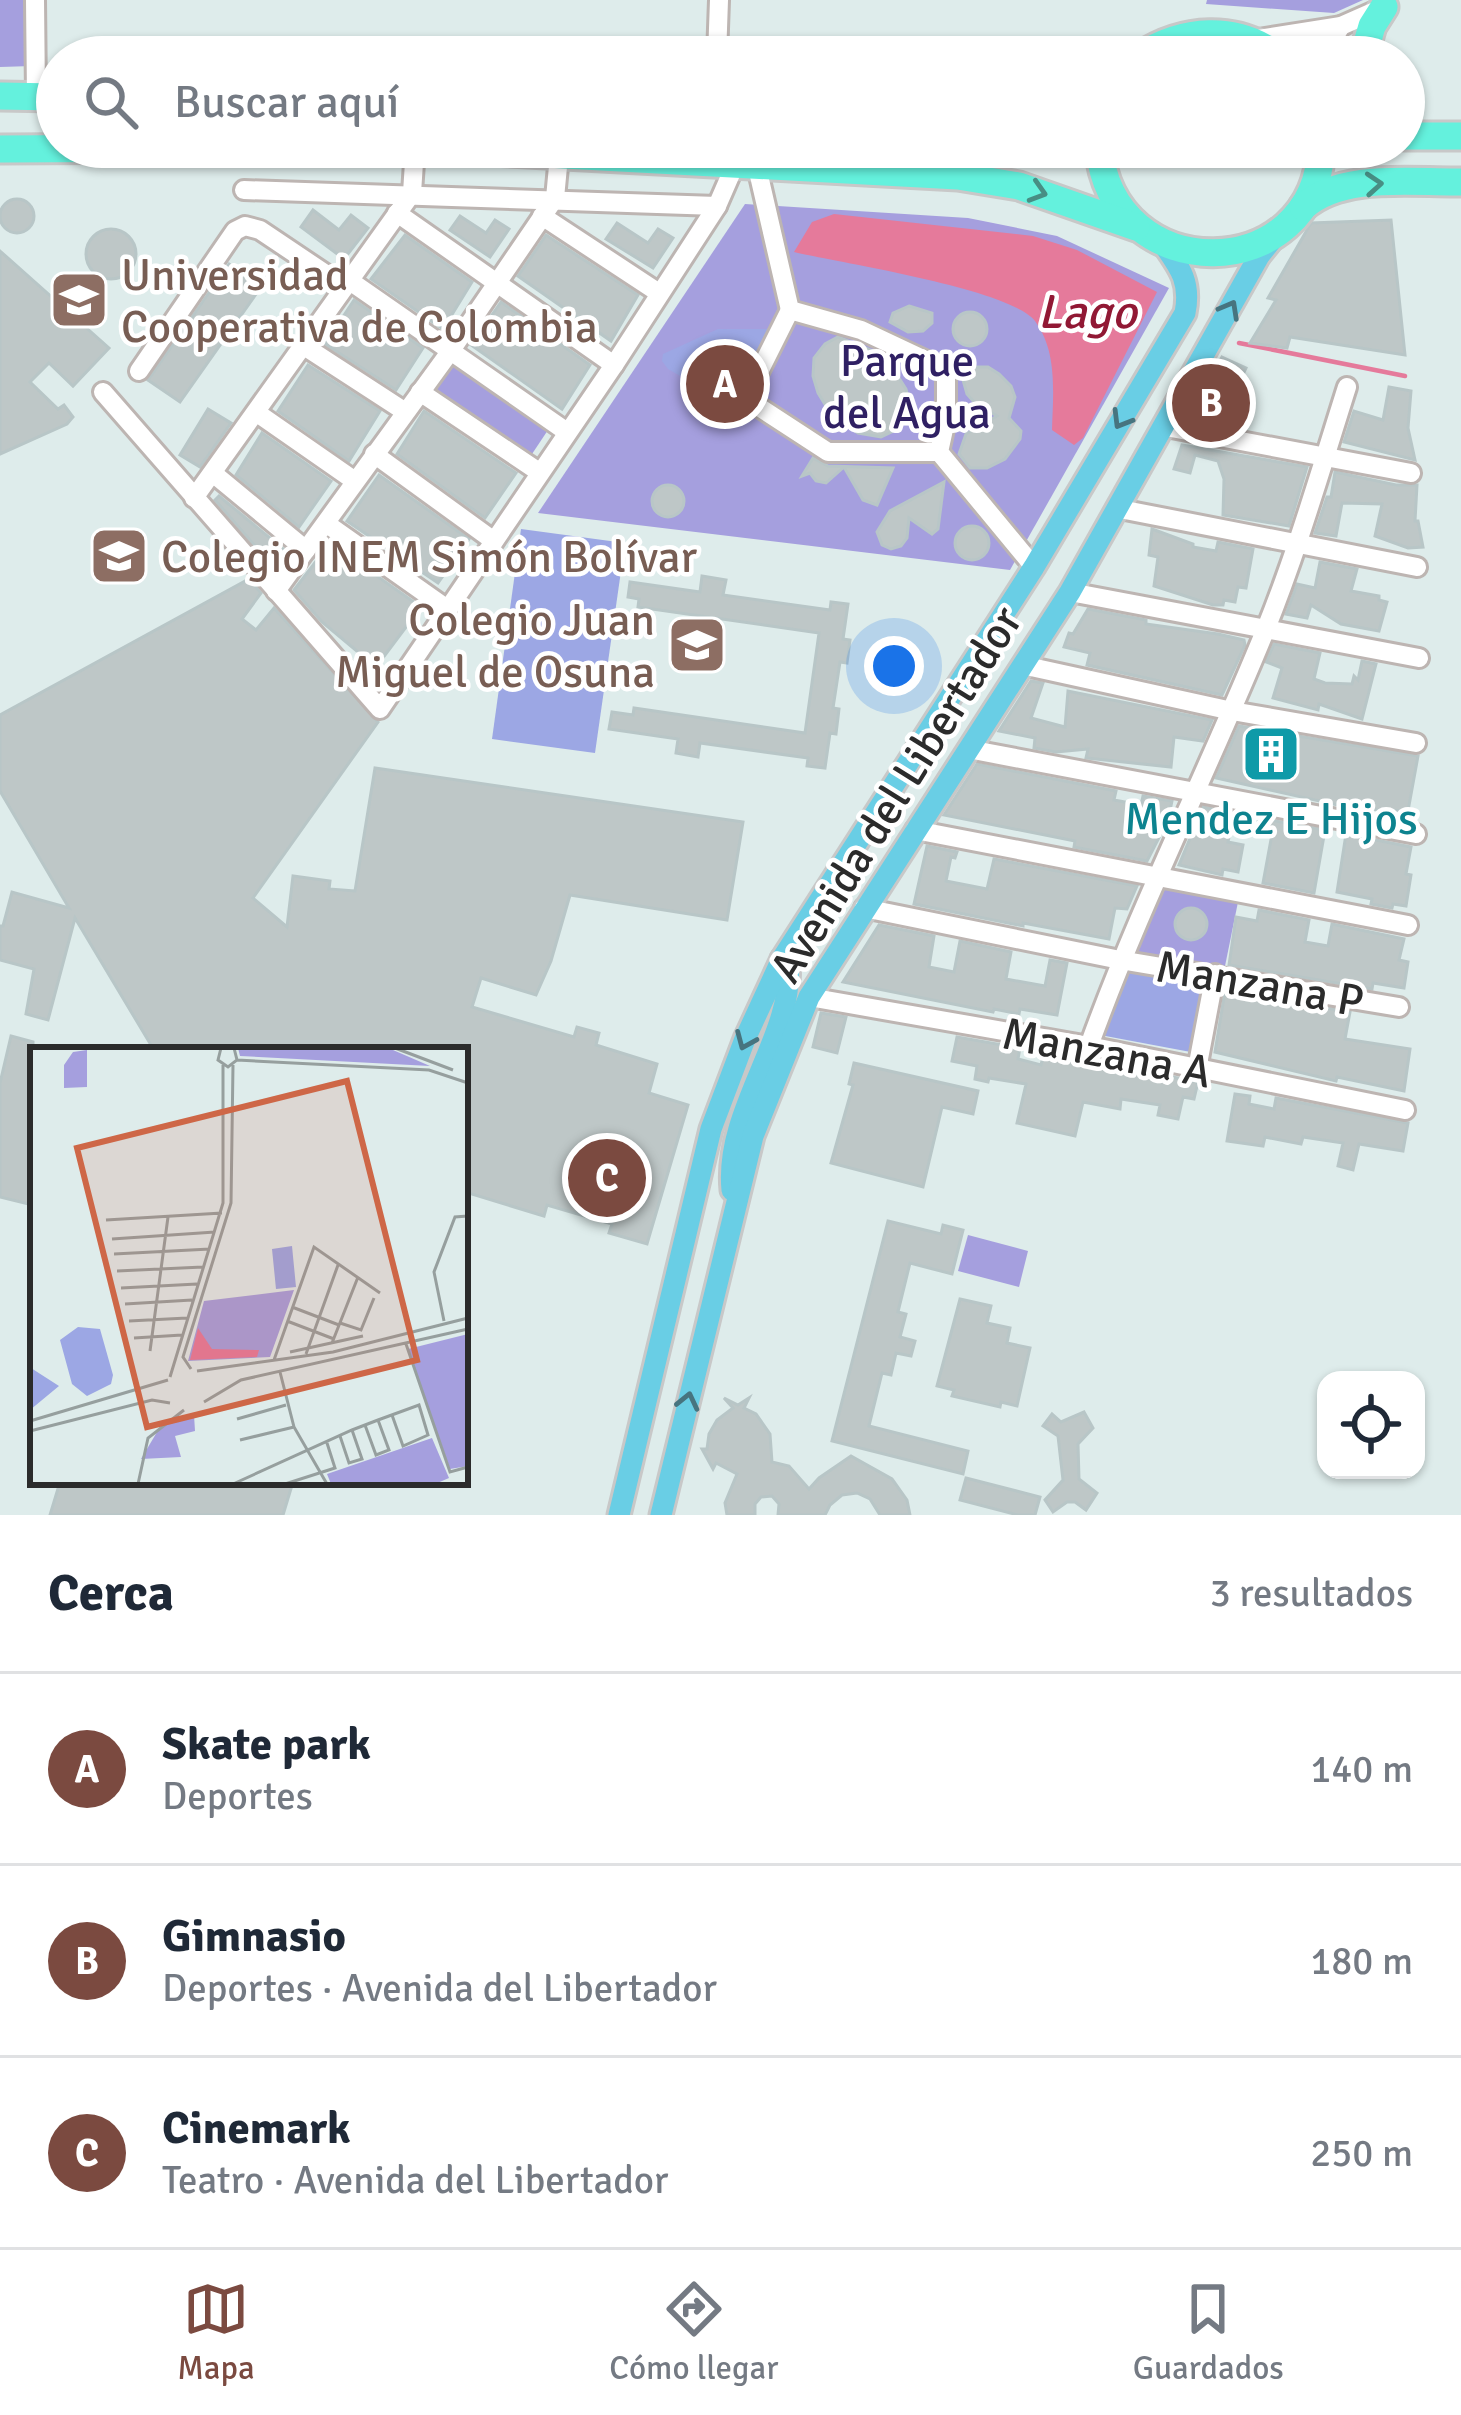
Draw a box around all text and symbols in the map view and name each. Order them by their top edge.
search box [36,36,1425,168]
icon: search [78,69,144,135]
text: Buscar aquí [174,75,399,130]
one-way arrow [1365,172,1384,198]
one-way arrow [1027,178,1048,203]
place label: Universidad Cooperativa de Colombia [121,248,598,355]
school or university icon: Universidad Cooperativa de Colombia [48,269,110,331]
water label: Lago [1037,283,1139,342]
one-way arrow [1216,301,1239,322]
park label: Parque del Agua [823,334,991,441]
pin: A [686,339,764,429]
pin: B [1172,358,1250,448]
one-way arrow [1113,407,1135,429]
school or university icon: Colegio INEM Simón Bolívar [88,525,150,587]
place label: Colegio INEM Simón Bolívar [161,530,698,585]
place label: Colegio Juan Miguel de Osuna [335,593,655,700]
street label: Avenida del Libertador [758,596,1034,993]
school or university icon: Colegio Juan Miguel de Osuna [666,614,728,676]
your location [864,636,924,696]
building icon: Mendez E Hijos [1240,723,1302,785]
place label: Mendez E Hijos [1124,792,1418,847]
street label: Manzana P [1152,939,1368,1030]
street label: Manzana A [998,1006,1216,1101]
one-way arrow [735,1029,759,1050]
inset map [30,1047,468,1485]
pin: C [568,1133,646,1223]
map controls [1317,1371,1425,1479]
button: locate [1317,1371,1425,1479]
one-way arrow [674,1392,699,1412]
text: Cerca [48,1562,174,1625]
text: 3 resultados [1210,1569,1413,1617]
text: Skate park [162,1717,371,1772]
text: A [75,1745,99,1793]
text: 140 m [1310,1745,1413,1793]
text: Deportes [162,1772,313,1820]
text: Gimnasio [162,1909,346,1964]
text: B [75,1937,99,1985]
text: 180 m [1310,1937,1413,1985]
text: Deportes · Avenida del Libertador [162,1964,717,2012]
text: Cinemark [162,2101,351,2156]
text: C [75,2129,99,2177]
text: 250 m [1310,2129,1413,2177]
text: Teatro · Avenida del Libertador [162,2156,668,2204]
tab: Mapa [177,2276,255,2389]
tab: Cómo llegar [609,2276,778,2389]
tab: Guardados [1133,2276,1284,2389]

